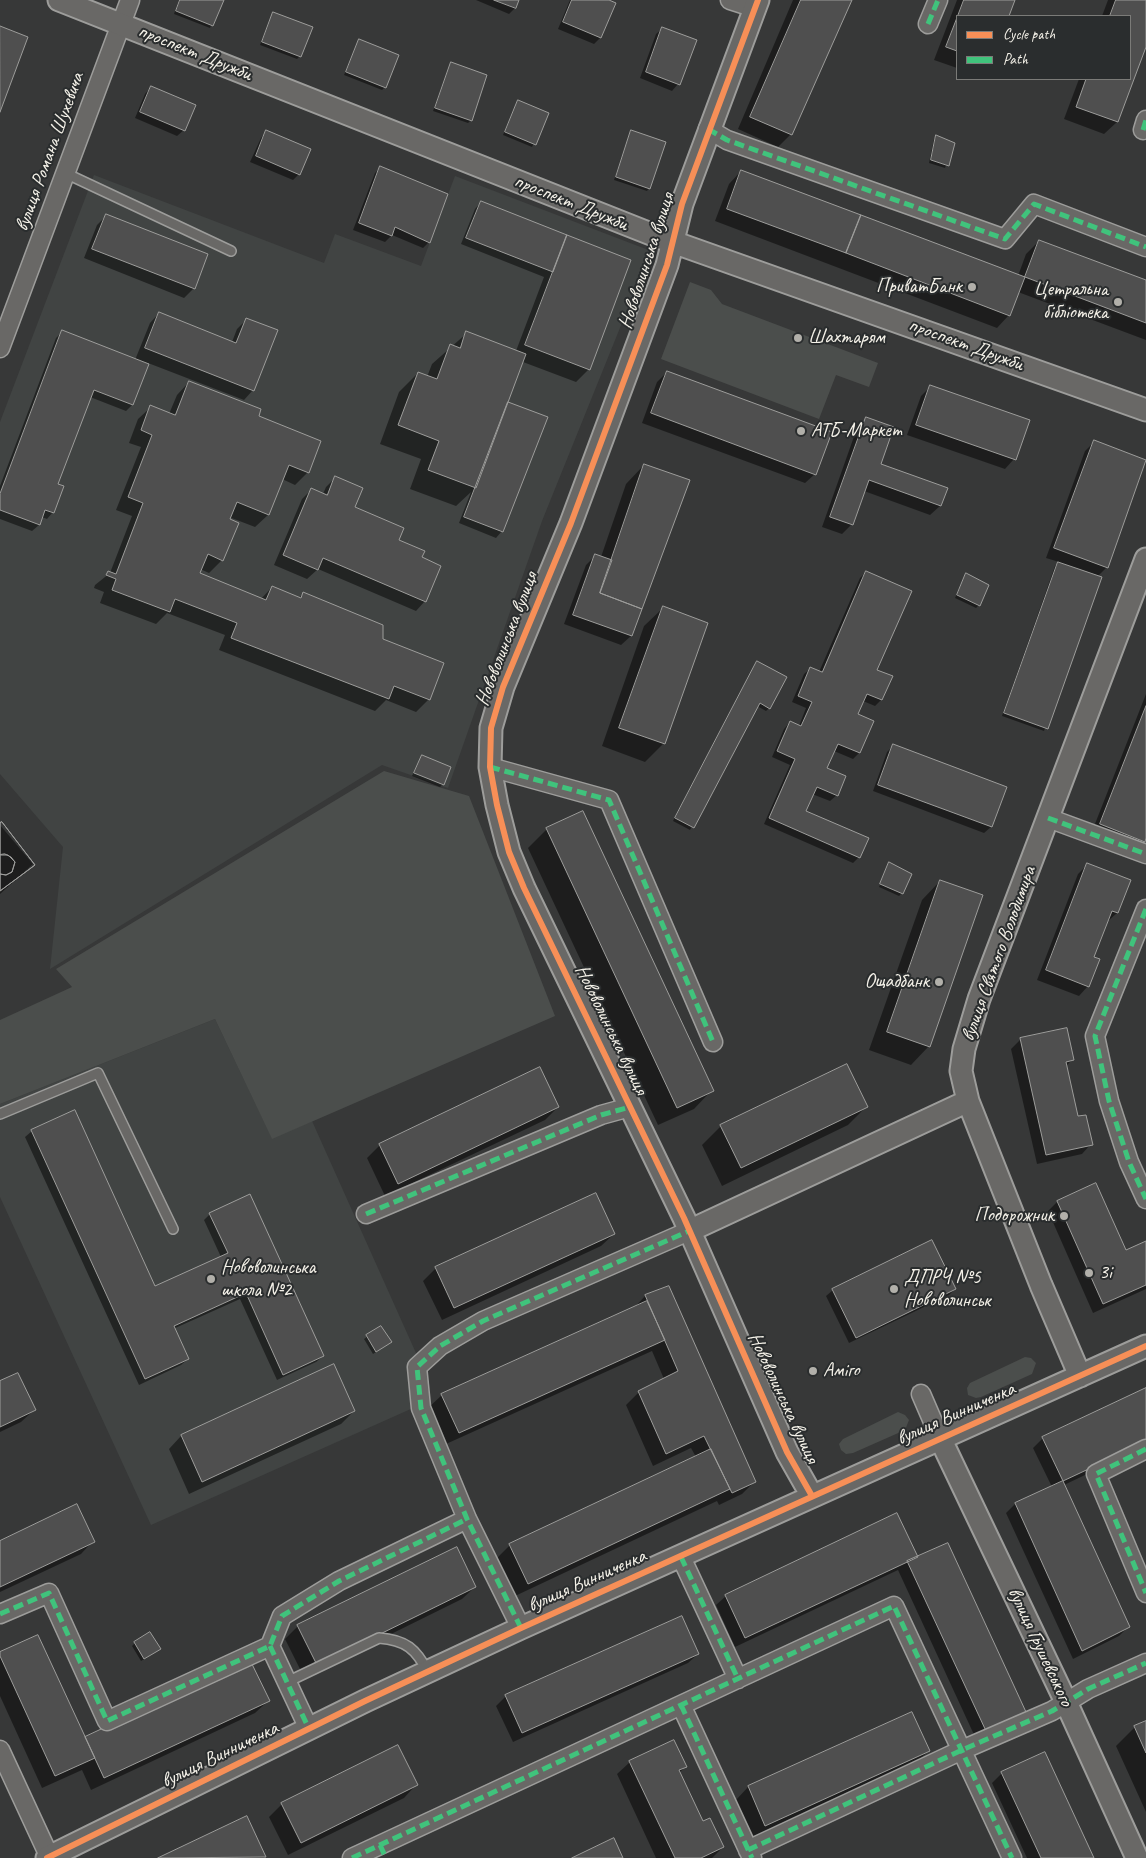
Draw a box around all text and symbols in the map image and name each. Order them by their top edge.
legend [956,15,1131,80]
street label: проспект Дружби [135,19,255,87]
text: Cycle path [1003,25,1055,44]
text: Path [1003,50,1028,69]
street label: вулиця Романа Шухевича [10,69,90,235]
street label: проспект Дружби [511,169,631,237]
street label: Нововолинська вулиця [614,190,680,332]
place label: ПриватБанк [876,275,962,299]
place label: Цетральна бібліотека [1034,278,1108,325]
marker: ПриватБанк [966,281,978,293]
marker: Цетральна бібліотека [1112,296,1124,308]
street label: проспект Дружби [905,313,1027,377]
place label: Шахтарям [808,326,885,350]
marker: Шахтарям [792,332,804,344]
place label: АТБ-Маркет [811,419,902,443]
marker: АТБ-Маркет [795,425,807,437]
street label: Нововолинська вулиця [470,569,544,709]
street label: вулиця Святого Володимира [956,863,1042,1045]
street label: Нововолинська вулиця [569,961,653,1099]
place label: Ощадбанк [864,970,929,994]
marker: Ощадбанк [933,976,945,988]
place label: Подорожник [975,1204,1054,1228]
marker: Подорожник [1058,1210,1070,1222]
place label: Нововолинська школа №2 [221,1256,316,1303]
place label: 3і [1099,1261,1112,1285]
place label: ДПРЧ №5 Нововолинськ [904,1266,990,1313]
marker: 3і [1083,1267,1095,1279]
marker: Нововолинська школа №2 [205,1273,217,1285]
marker: ДПРЧ №5 Нововолинськ [888,1283,900,1295]
street label: Нововолинська вулиця [742,1329,824,1467]
place label: Аміго [823,1359,859,1383]
marker: Аміго [807,1365,819,1377]
street label: вулиця Винниченка [893,1377,1019,1451]
street label: вулиця Винниченка [524,1544,650,1618]
street label: вулиця Грушевського [1002,1584,1078,1710]
street label: вулиця Винниченка [158,1716,282,1794]

